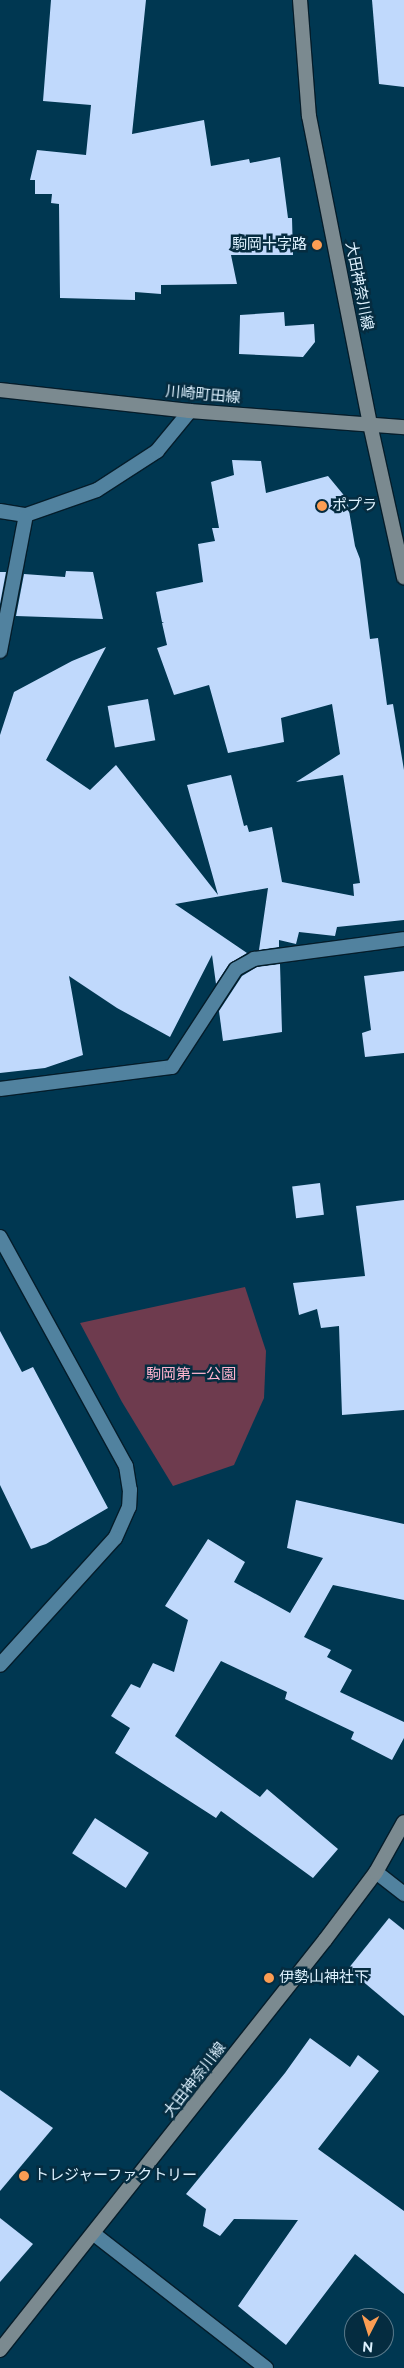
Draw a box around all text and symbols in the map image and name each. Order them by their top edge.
place label: 駒岡十字路 [232,236,307,254]
marker: 駒岡十字路 [311,239,323,251]
street label: 大田神奈川線 [342,240,376,332]
street label: 川崎町田線 [165,383,241,407]
place label: ポプラ [332,497,377,515]
marker: ポプラ [316,500,328,512]
park label: 駒岡第一公園 [146,1366,236,1384]
place label: 伊勢山神社下 [279,1969,369,1987]
marker: 伊勢山神社下 [263,1972,275,1984]
street label: 大田神奈川線 [160,2039,230,2121]
place label: トレジャーファクトリー [34,2167,199,2185]
marker: トレジャーファクトリー [18,2170,30,2182]
north arrow [344,2308,394,2358]
text: N [362,2339,374,2355]

